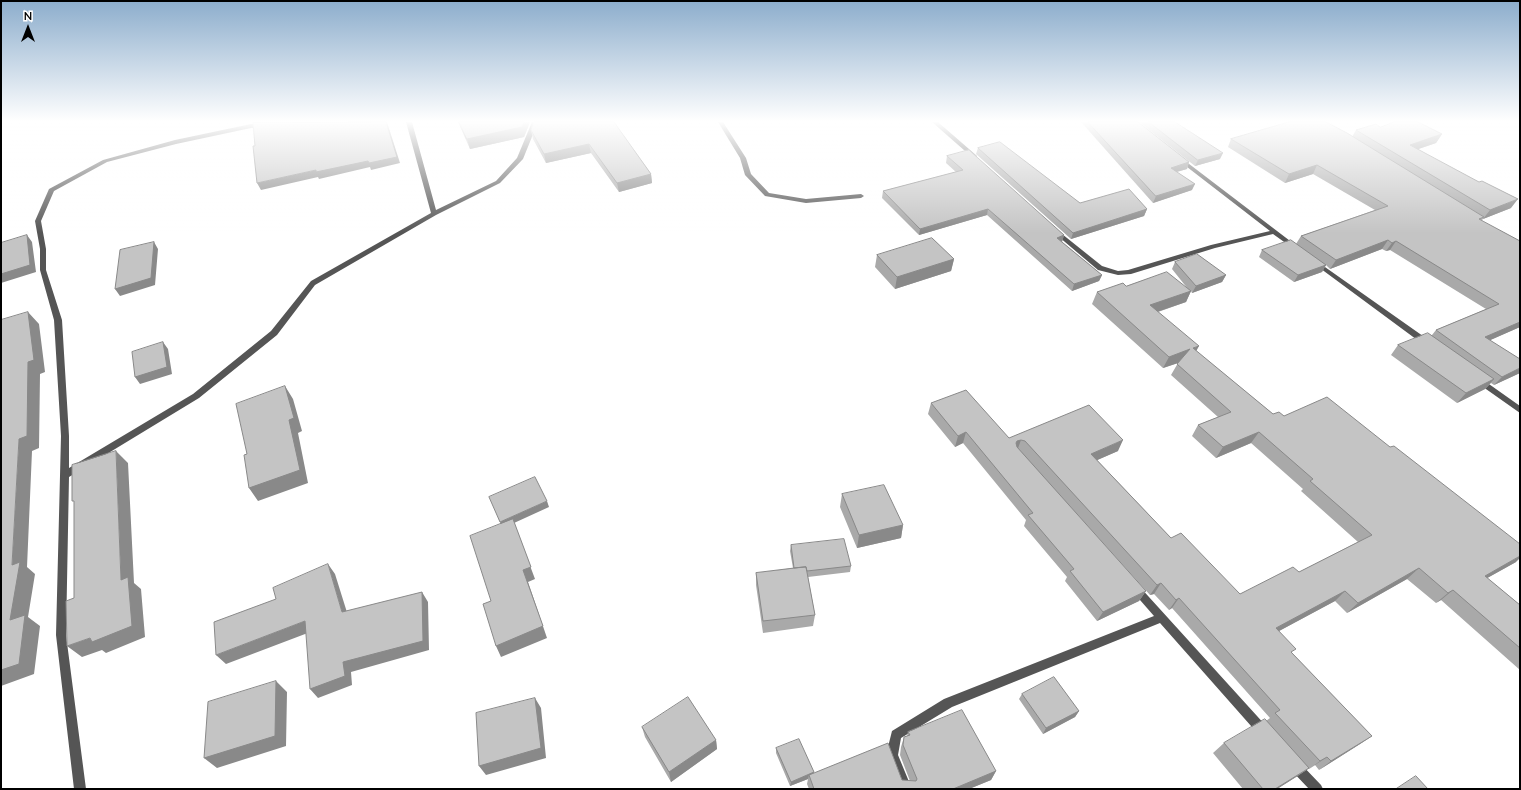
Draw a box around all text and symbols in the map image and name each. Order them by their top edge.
north arrow [8,8,48,48]
text: N [24,9,32,22]

